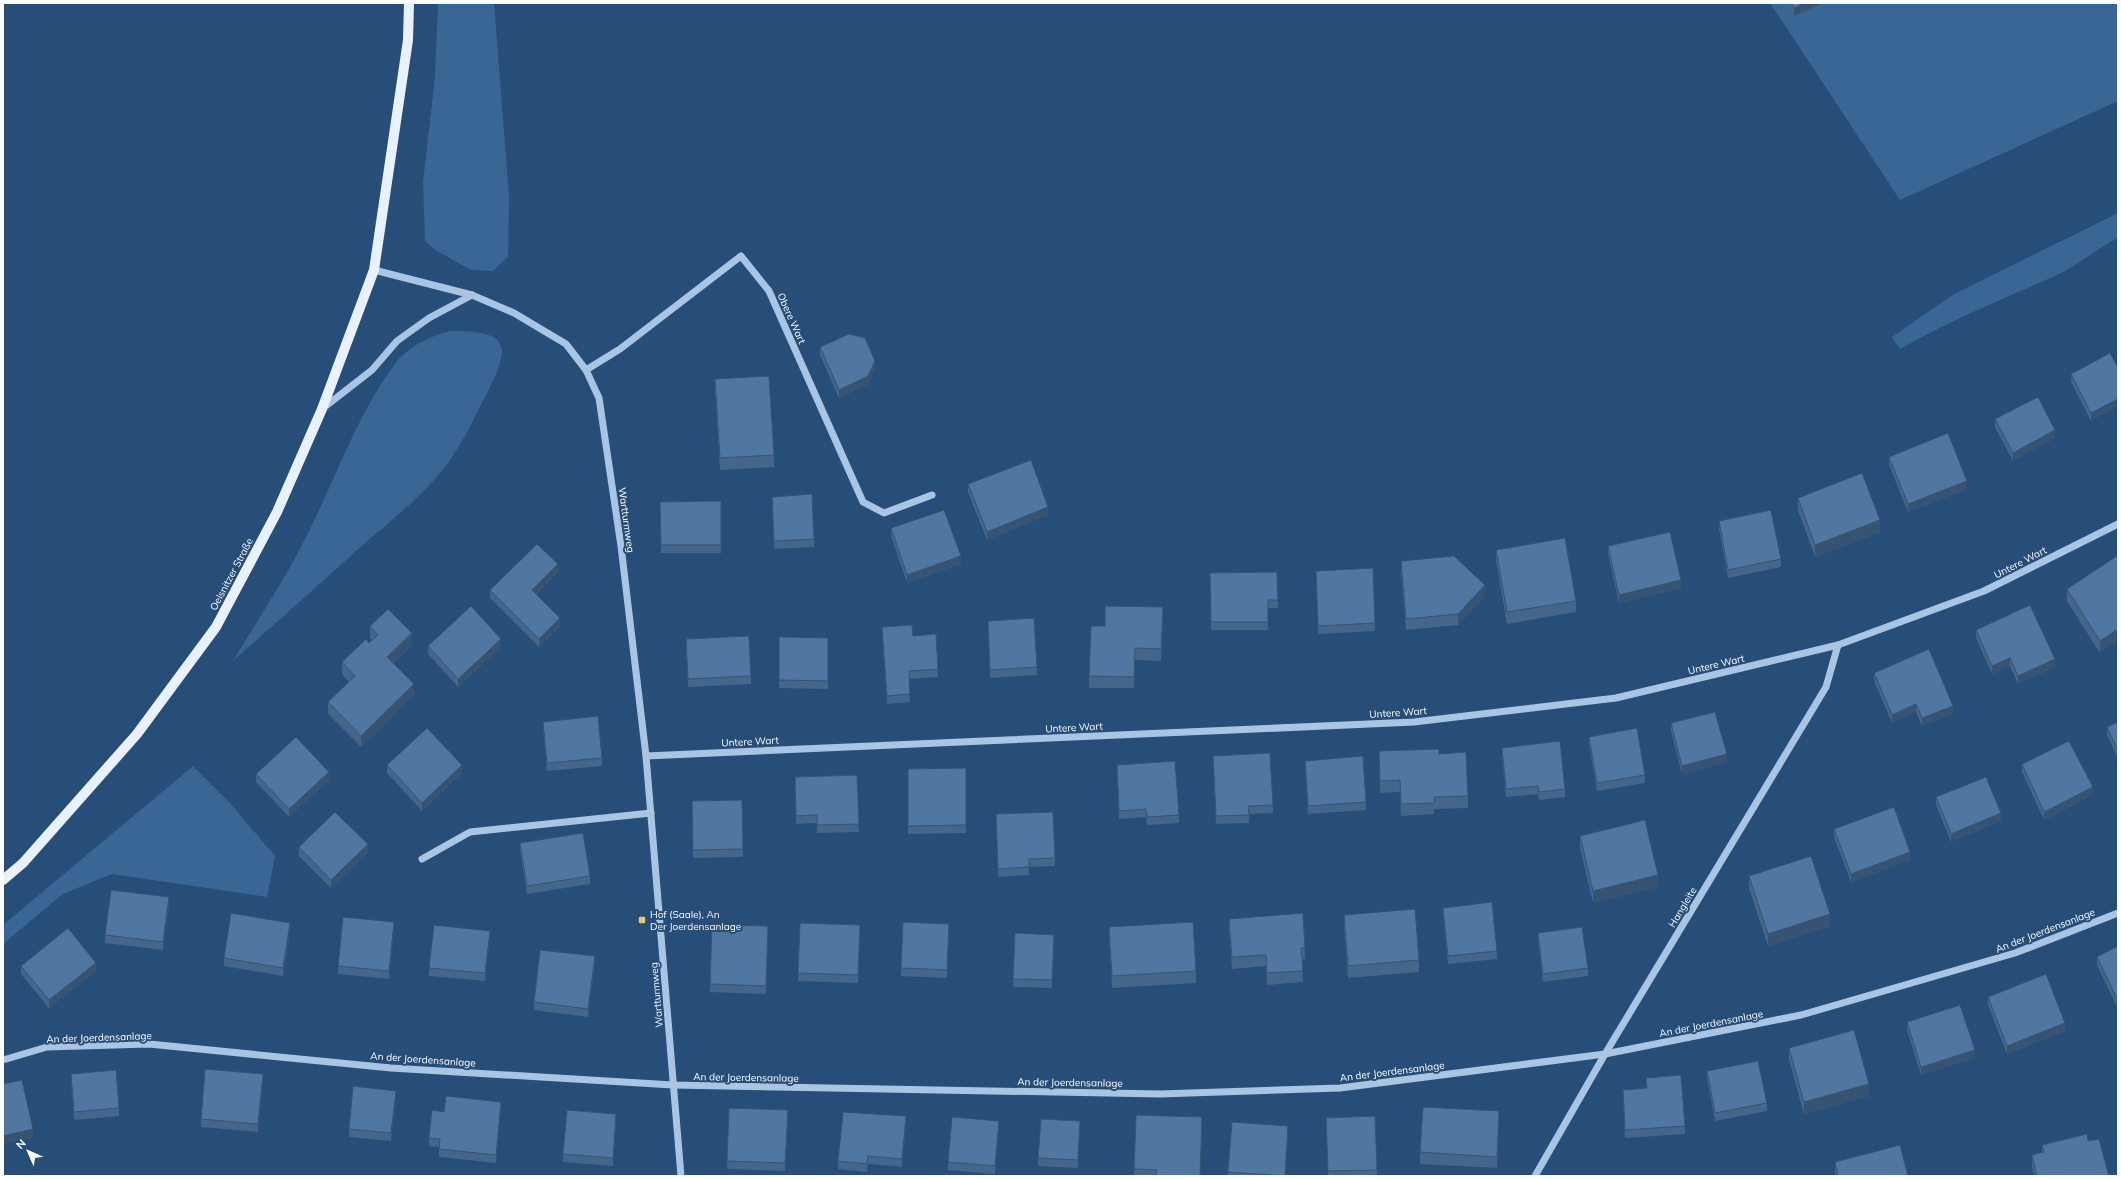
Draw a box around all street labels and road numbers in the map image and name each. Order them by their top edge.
street label: Obere Wart [774,291,809,346]
street label: Wartturmweg [616,487,638,553]
street label: Oelsnitzer Straße [207,536,256,613]
street label: Untere Wart [1992,543,2049,581]
street label: Untere Wart [1687,652,1746,677]
street label: Untere Wart [1369,704,1428,721]
street label: Untere Wart [1045,719,1104,735]
street label: Untere Wart [721,733,780,749]
street label: Hangleite [1665,885,1699,930]
street label: An der Joerdensanlage [1994,905,2097,955]
street label: Wartturmweg [647,962,666,1028]
street label: An der Joerdensanlage [1658,1007,1764,1040]
street label: An der Joerdensanlage [46,1029,152,1046]
street label: An der Joerdensanlage [370,1049,476,1070]
street label: An der Joerdensanlage [1339,1059,1445,1084]
street label: An der Joerdensanlage [693,1070,799,1085]
street label: An der Joerdensanlage [1017,1075,1123,1090]

